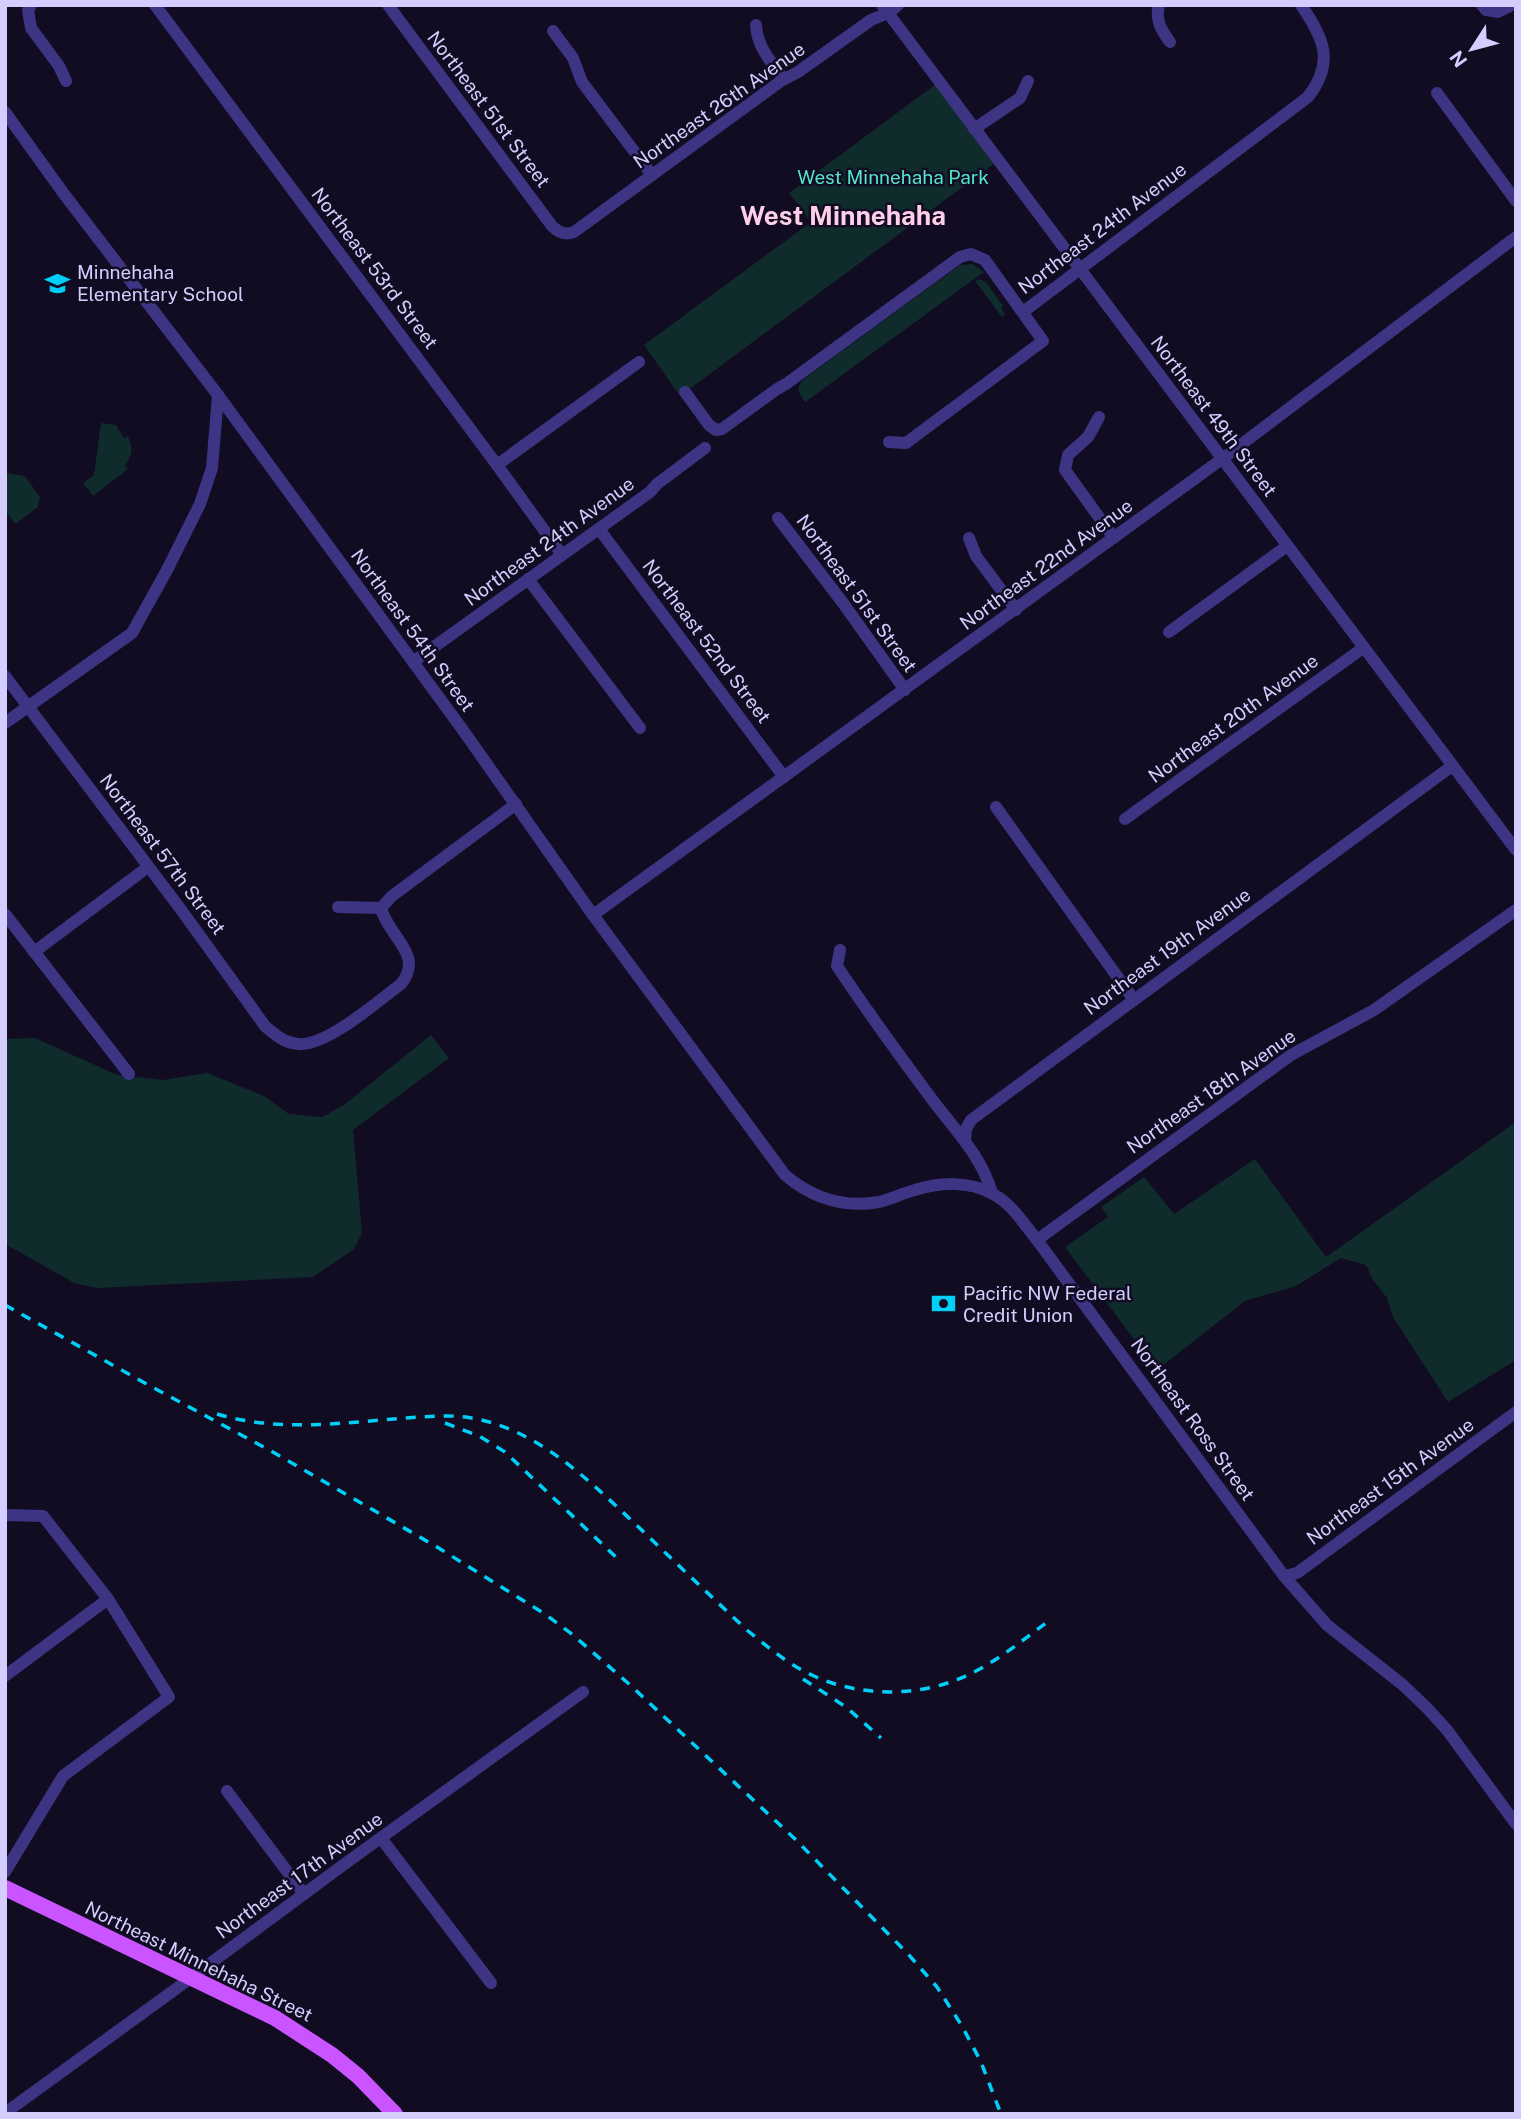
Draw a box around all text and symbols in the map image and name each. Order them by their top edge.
north arrow [1437,14,1507,84]
street label: Northeast 51st Street [423,27,555,191]
street label: Northeast 26th Avenue [629,37,809,173]
text: N [1445,47,1472,71]
street label: Northeast 24th Avenue [1014,158,1190,298]
park label: West Minnehaha Park [797,166,989,188]
street label: Northeast 53rd Street [307,183,443,353]
district label: West Minnehaha [740,200,946,231]
place label: Minnehaha Elementary School [77,261,244,305]
school or university icon: Minnehaha Elementary School [43,269,71,297]
street label: Northeast 49th Street [1146,331,1282,501]
street label: Northeast 24th Avenue [460,472,638,610]
street label: Northeast 22nd Avenue [956,494,1136,634]
street label: Northeast 51st Street [792,510,922,676]
street label: Northeast 54th Street [347,544,479,716]
street label: Northeast 52nd Street [638,555,776,727]
street label: Northeast 20th Avenue [1144,649,1322,787]
street label: Northeast 57th Street [96,770,230,938]
street label: Northeast 19th Avenue [1079,883,1255,1019]
street label: Northeast 18th Avenue [1122,1024,1300,1158]
place label: Pacific NW Federal Credit Union [963,1282,1132,1326]
bank icon: Pacific NW Federal Credit Union [929,1290,957,1318]
street label: Northeast Ross Street [1127,1334,1259,1504]
street label: Northeast 15th Avenue [1302,1413,1478,1549]
street label: Northeast 17th Avenue [212,1807,386,1943]
street label: Northeast Minnehaha Street [82,1896,316,2026]

